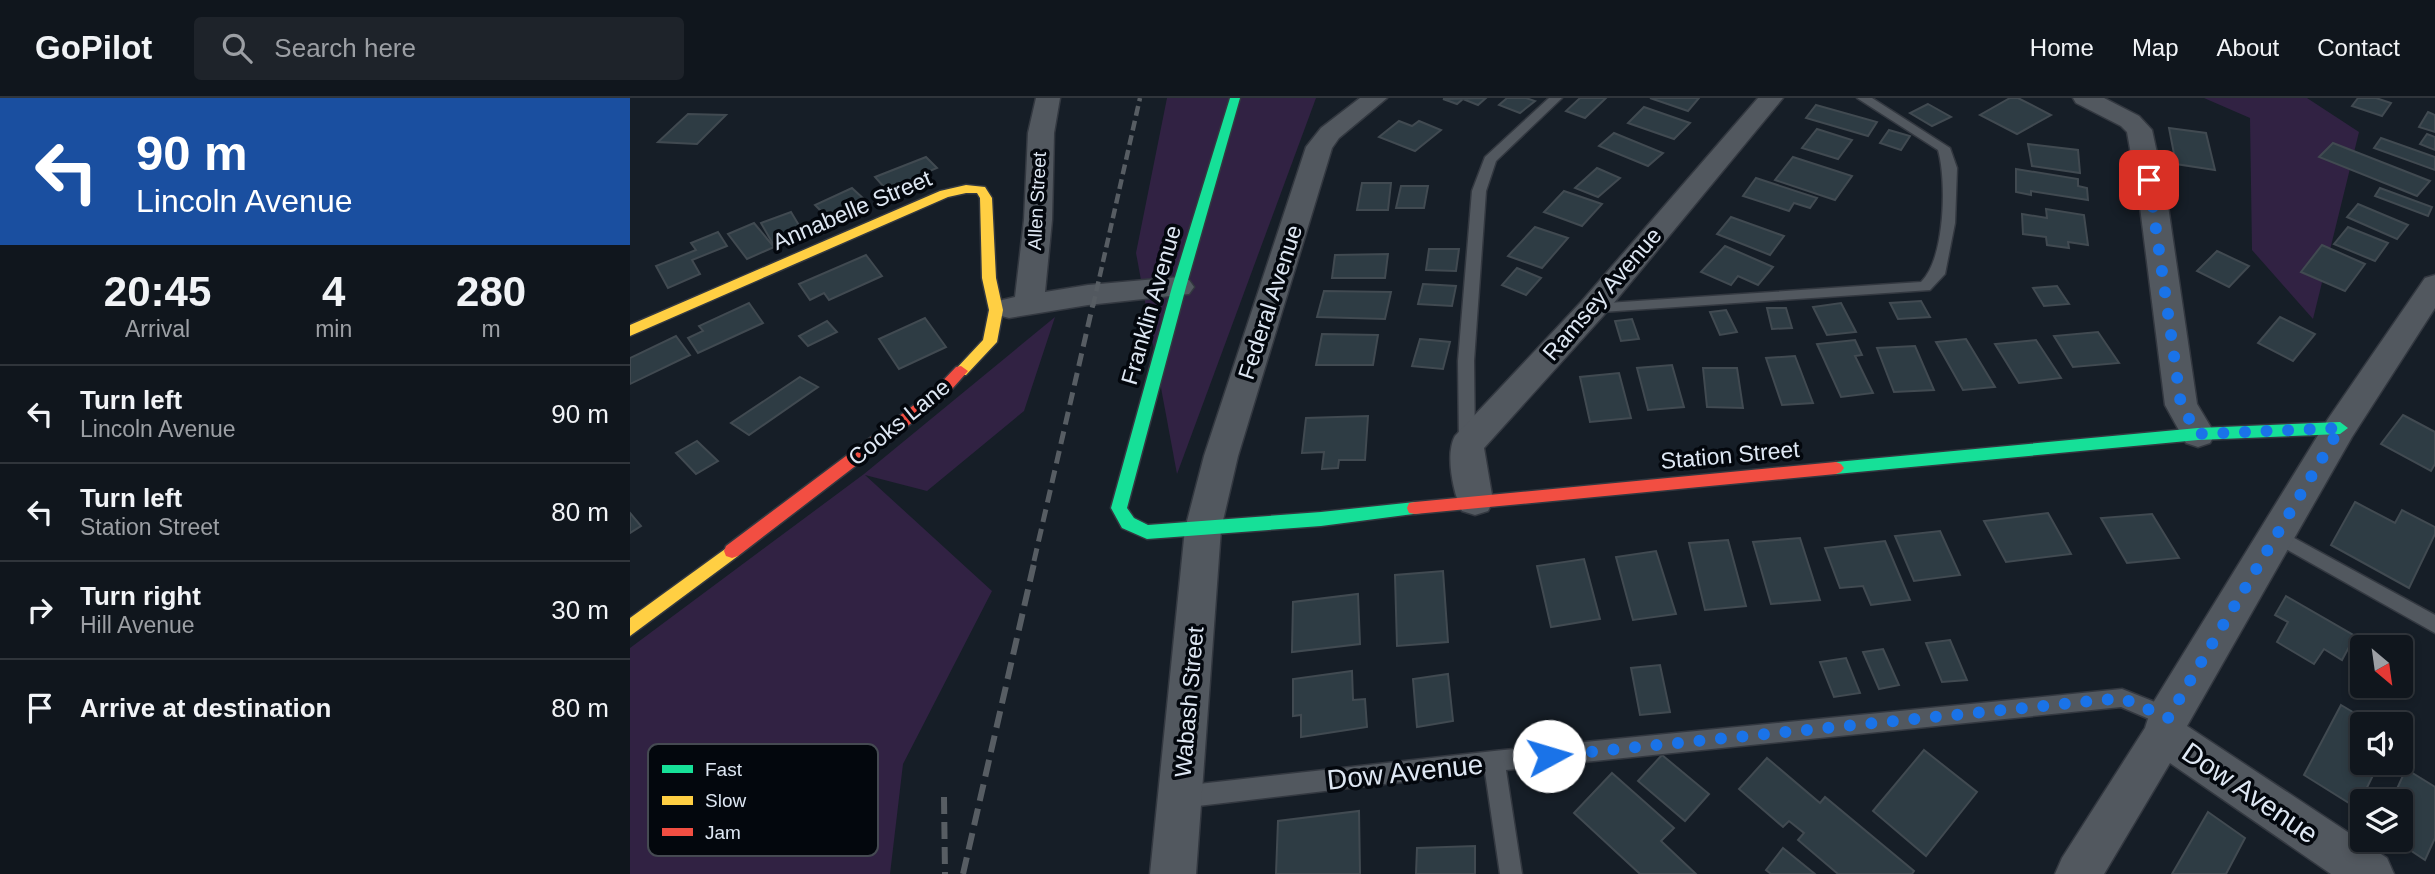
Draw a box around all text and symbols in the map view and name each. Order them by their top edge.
search box [194,17,684,80]
text: GoPilot [35,29,152,66]
icon: search [218,29,256,67]
text: Search here [274,33,416,63]
text: Home [2030,34,2094,61]
text: Map [2132,34,2179,61]
text: About [2217,34,2279,61]
text: Contact [2317,34,2400,61]
icon: left [21,126,112,217]
text: 90 m [136,126,248,180]
pin [2119,150,2179,210]
street label: Allen Street [1024,151,1050,251]
icon: arrive [2130,161,2168,199]
street label: Annabelle Street [769,165,936,255]
text: Lincoln Avenue [136,183,352,219]
street label: Franklin Avenue [1116,222,1186,388]
street label: Federal Avenue [1233,222,1307,382]
street label: Ramsey Avenue [1537,222,1667,366]
text: 20:45 [104,268,211,315]
text: 4 [322,268,345,315]
text: 280 [456,268,526,315]
text: Arrival [125,316,190,342]
text: min [315,316,352,342]
text: m [482,316,501,342]
street label: Cooks Lane [843,373,955,471]
text: Turn left [80,385,182,415]
icon: left [21,395,59,433]
text: 90 m [551,399,609,429]
text: Lincoln Avenue [80,416,236,442]
street label: Station Street [1659,436,1801,474]
text: Turn left [80,483,182,513]
icon: left [21,493,59,531]
text: 80 m [551,497,609,527]
text: Station Street [80,514,219,540]
text: Turn right [80,581,201,611]
icon: right [21,591,59,629]
text: 30 m [551,595,609,625]
text: Hill Avenue [80,612,195,638]
street label: Wabash Street [1169,625,1209,778]
north arrow [2350,635,2413,698]
map controls [2350,635,2413,852]
icon: arrive [21,689,59,727]
text: Arrive at destination [80,693,331,723]
text: 80 m [551,693,609,723]
button: sound [2350,712,2413,775]
position arrow [1512,719,1586,793]
street label: Dow Avenue [2176,736,2324,850]
legend [648,744,878,856]
street label: Dow Avenue [1325,748,1485,796]
text: Fast [705,759,743,780]
button: layers [2350,789,2413,852]
text: Slow [705,790,746,811]
text: Jam [705,822,741,843]

